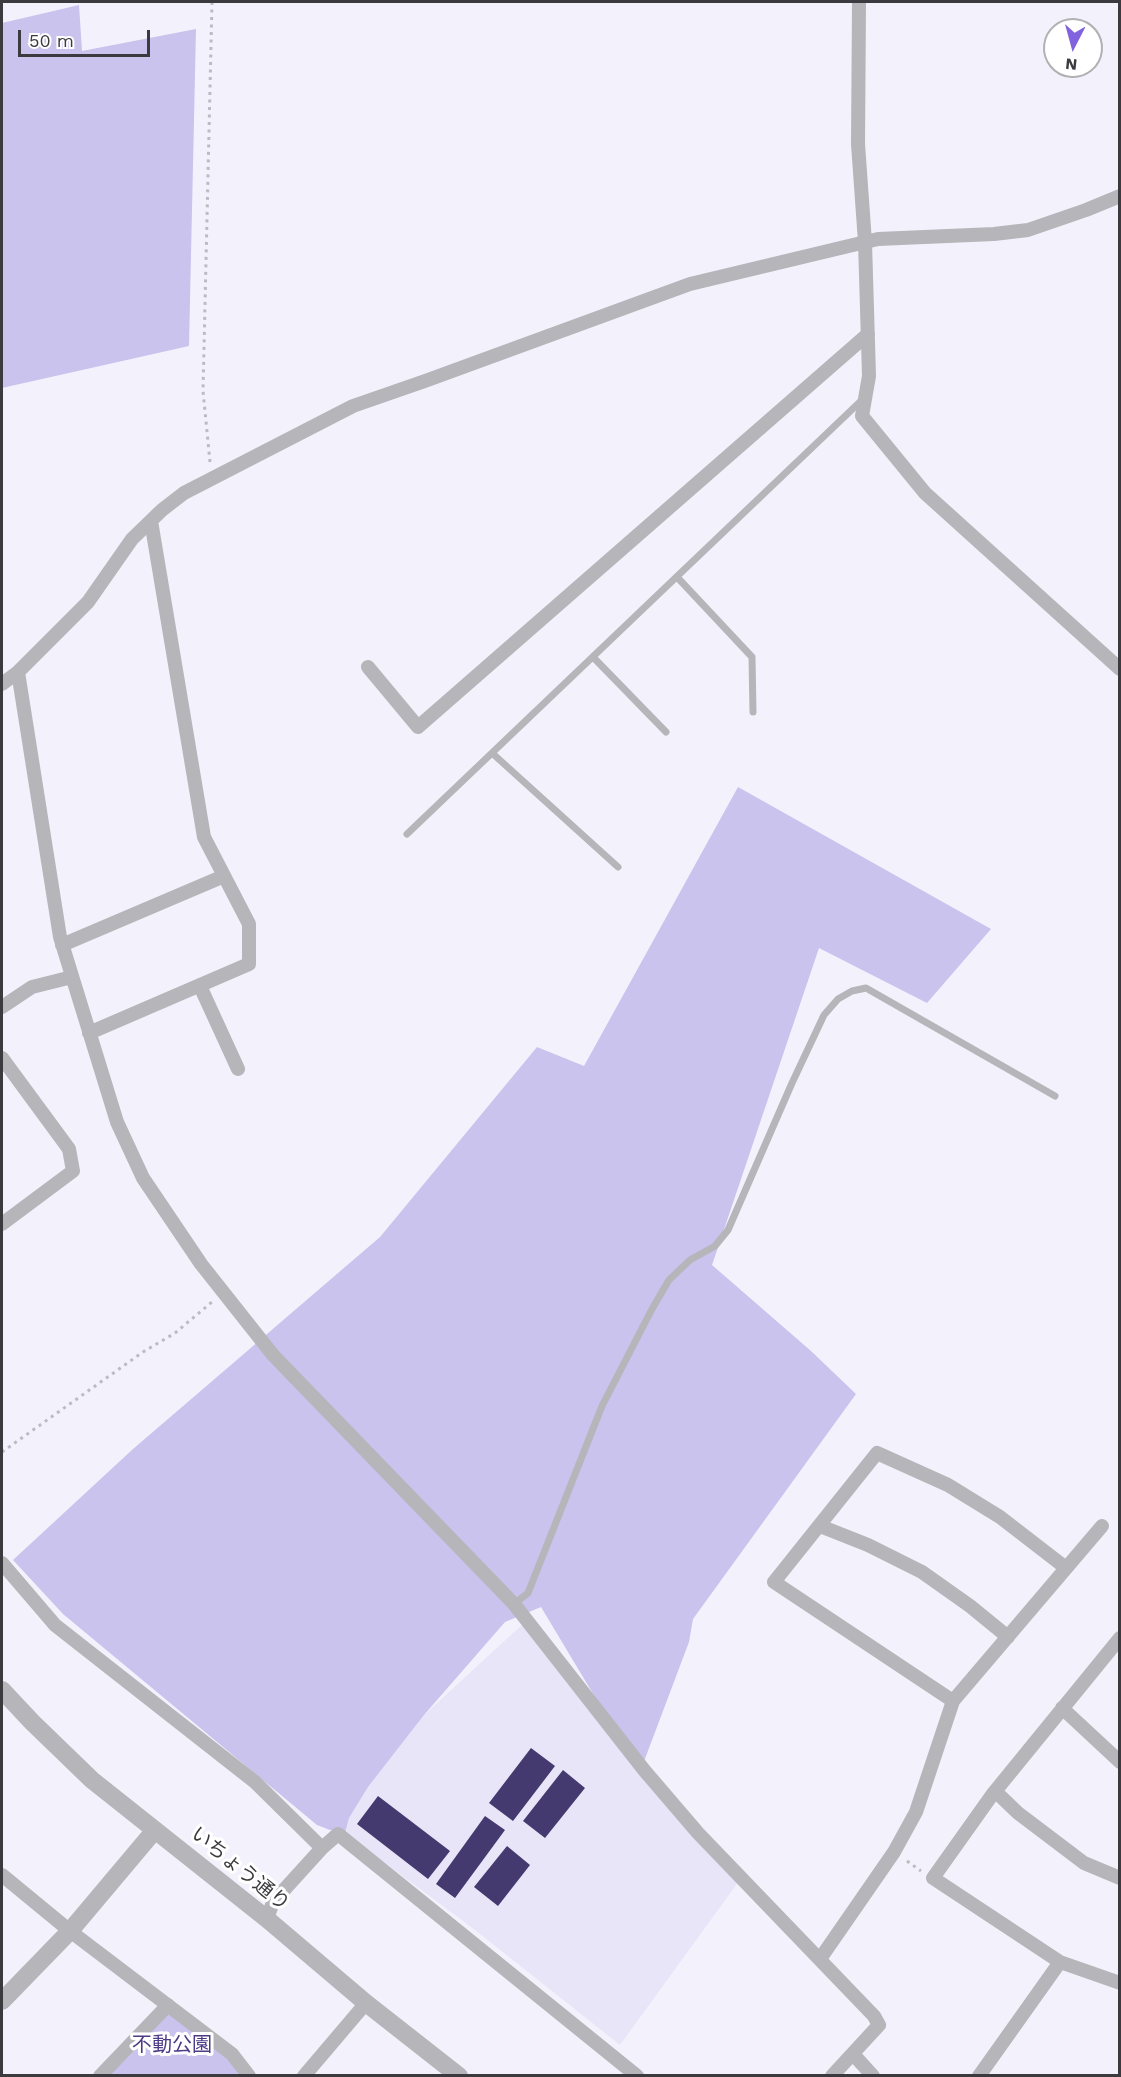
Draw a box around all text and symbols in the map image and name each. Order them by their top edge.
scale bar [21,18,153,56]
north arrow [1043,18,1103,78]
text: 50 m [29,30,74,51]
text: N [1064,54,1078,74]
street label: いちょう通り [186,1822,294,1916]
park label: 不動公園 [132,2033,212,2057]

